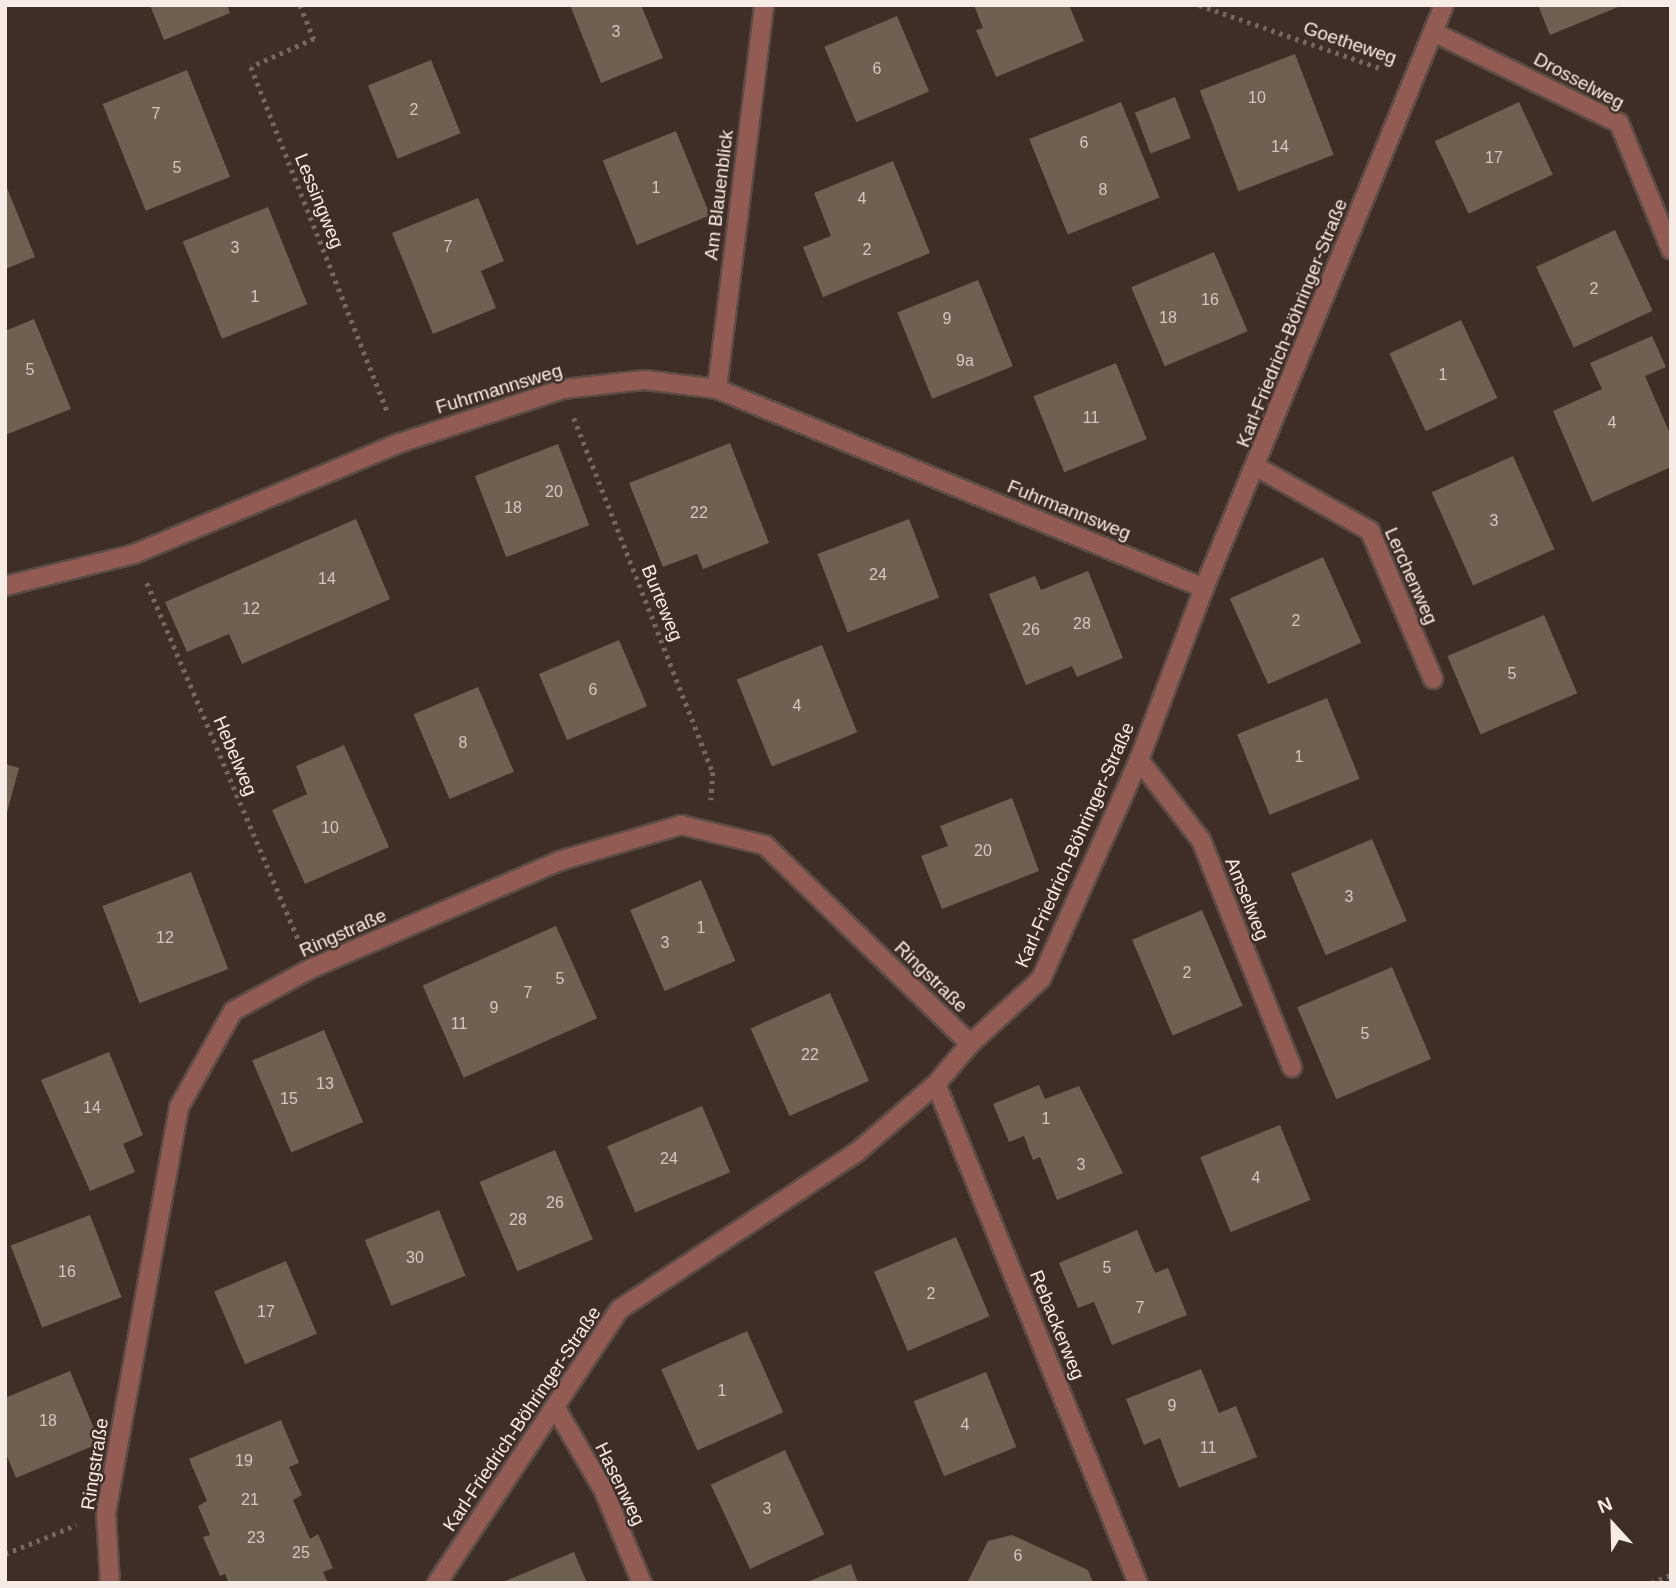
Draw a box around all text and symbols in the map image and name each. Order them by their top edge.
street label: Goetheweg [1300,16,1400,70]
house number: 3 [612,22,620,42]
street label: Drosselweg [1530,48,1628,114]
house number: 6 [873,59,881,79]
house number: 10 [1248,88,1266,108]
house number: 2 [410,100,418,120]
house number: 7 [152,104,160,124]
street label: Am Blauenblick [700,129,738,261]
house number: 6 [1080,133,1088,153]
house number: 14 [1271,137,1289,157]
house number: 17 [1485,148,1503,168]
street label: Lessingweg [290,150,348,252]
house number: 5 [173,158,181,178]
house number: 1 [652,178,660,198]
house number: 8 [1099,180,1107,200]
house number: 4 [858,189,866,209]
street label: Karl-Friedrich-Böhringer-Straße [1232,195,1352,451]
house number: 7 [444,237,452,257]
house number: 3 [231,238,239,258]
house number: 2 [863,240,871,260]
house number: 2 [1590,279,1598,299]
house number: 1 [251,287,259,307]
house number: 16 [1201,290,1219,310]
house number: 18 [1159,308,1177,328]
house number: 9 [943,309,951,329]
house number: 9a [956,351,974,371]
street label: Fuhrmannsweg [433,359,565,419]
house number: 5 [26,360,34,380]
house number: 1 [1439,365,1447,385]
house number: 11 [1083,408,1099,428]
house number: 4 [1608,413,1616,433]
street label: Fuhrmannsweg [1004,475,1134,545]
house number: 20 [545,482,563,502]
house number: 18 [504,498,522,518]
house number: 22 [690,503,708,523]
house number: 3 [1490,511,1498,531]
street label: Lerchenweg [1380,524,1442,628]
street label: Burteweg [636,562,688,644]
house number: 24 [869,565,887,585]
house number: 14 [318,569,336,589]
house number: 12 [242,599,260,619]
house number: 2 [1292,611,1300,631]
house number: 28 [1073,614,1091,634]
house number: 26 [1022,620,1040,640]
house number: 5 [1508,664,1516,684]
house number: 6 [589,680,597,700]
house number: 4 [793,696,801,716]
street label: Hebelweg [208,713,262,799]
street label: Karl-Friedrich-Böhringer-Straße [1010,719,1140,971]
house number: 8 [459,733,467,753]
house number: 1 [1295,747,1303,767]
house number: 10 [321,818,339,838]
house number: 20 [974,841,992,861]
street label: Amselweg [1220,854,1274,944]
house number: 3 [1345,887,1353,907]
street label: Ringstraße [296,904,390,962]
house number: 1 [697,918,705,938]
house number: 12 [156,928,174,948]
house number: 3 [661,933,669,953]
street label: Ringstraße [890,937,972,1017]
house number: 2 [1183,963,1191,983]
house number: 5 [556,969,564,989]
house number: 7 [524,983,532,1003]
house number: 9 [490,998,498,1018]
house number: 11 [451,1014,467,1034]
house number: 5 [1361,1024,1369,1044]
house number: 22 [801,1045,819,1065]
house number: 13 [316,1074,334,1094]
house number: 15 [280,1089,298,1109]
house number: 14 [83,1098,101,1118]
house number: 1 [1042,1109,1050,1129]
house number: 24 [660,1149,678,1169]
house number: 3 [1077,1155,1085,1175]
house number: 4 [1252,1168,1260,1188]
house number: 26 [546,1193,564,1213]
house number: 28 [509,1210,527,1230]
house number: 30 [406,1248,424,1268]
house number: 5 [1103,1258,1111,1278]
house number: 16 [58,1262,76,1282]
street label: Rebackerweg [1025,1267,1089,1383]
house number: 2 [927,1284,935,1304]
house number: 7 [1136,1298,1144,1318]
house number: 17 [257,1302,275,1322]
street label: Karl-Friedrich-Böhringer-Straße [438,1302,606,1536]
house number: 1 [718,1381,726,1401]
house number: 9 [1168,1396,1176,1416]
house number: 18 [39,1411,57,1431]
house number: 4 [961,1415,969,1435]
street label: Ringstraße [76,1416,114,1512]
house number: 11 [1200,1438,1216,1458]
street label: Hasenweg [590,1439,650,1529]
house number: 19 [235,1451,253,1471]
house number: 21 [241,1490,259,1510]
north arrow [1578,1490,1648,1560]
text: N [1595,1493,1615,1517]
house number: 3 [763,1499,771,1519]
house number: 23 [247,1528,265,1548]
house number: 25 [292,1543,310,1563]
house number: 6 [1014,1546,1022,1566]

